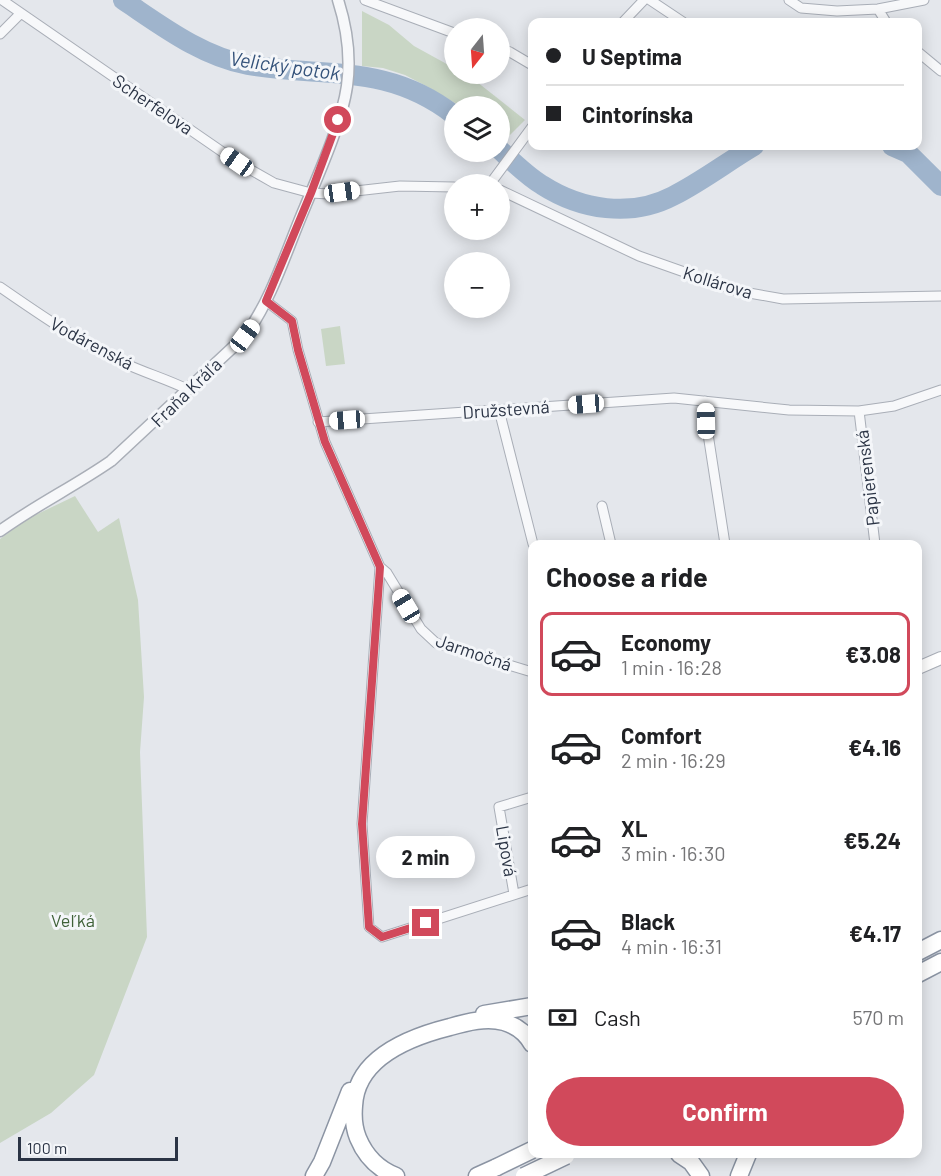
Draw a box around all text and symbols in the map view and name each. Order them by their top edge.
north arrow [444,18,510,84]
map controls [444,18,510,318]
text: U Septima [582,43,682,69]
water label: Velický potok [228,45,342,85]
street label: Scherfelova [109,69,197,139]
button: layers [444,96,510,162]
text: Cintorínska [582,101,693,127]
route start [324,106,351,133]
car [217,144,257,180]
button: + [444,174,510,240]
car [323,181,361,203]
button: − [444,252,510,318]
street label: Kollárova [681,261,755,303]
street label: Vodárenská [47,312,137,374]
car [227,316,263,356]
street label: Fraňa Kráľa [146,353,226,431]
car [567,394,605,414]
street label: Družstevná [462,395,550,423]
car [697,403,715,439]
car [328,410,366,430]
street label: Papierenská [850,429,884,527]
text: Choose a ride [546,560,708,592]
car [389,586,423,626]
icon: car [549,627,603,681]
street label: Jarmočná [433,629,515,675]
text: Economy [621,629,711,655]
text: €3.08 [845,641,901,667]
text: 1 min · 16:28 [621,655,722,679]
icon: car [549,720,603,774]
text: Comfort [621,722,702,748]
text: €4.16 [848,734,901,760]
text: 2 min · 16:29 [621,748,726,772]
icon: car [549,813,603,867]
text: XL [621,815,647,841]
street label: Lipová [492,824,522,878]
text: €5.24 [844,827,901,853]
callout: 2 min [376,836,476,878]
text: 3 min · 16:30 [621,841,726,865]
text: 2 min [402,845,449,869]
icon: car [549,906,603,960]
text: Black [621,908,675,934]
park label: Veľká [51,909,95,931]
route end [412,909,439,936]
text: €4.17 [849,920,901,946]
text: 4 min · 16:31 [621,934,722,958]
icon: cash [546,1001,579,1034]
text: Cash [594,1004,641,1030]
text: 570 m [852,1005,904,1029]
button: Confirm [546,1077,904,1146]
scale bar [18,1134,178,1162]
text: 100 m [27,1138,67,1157]

